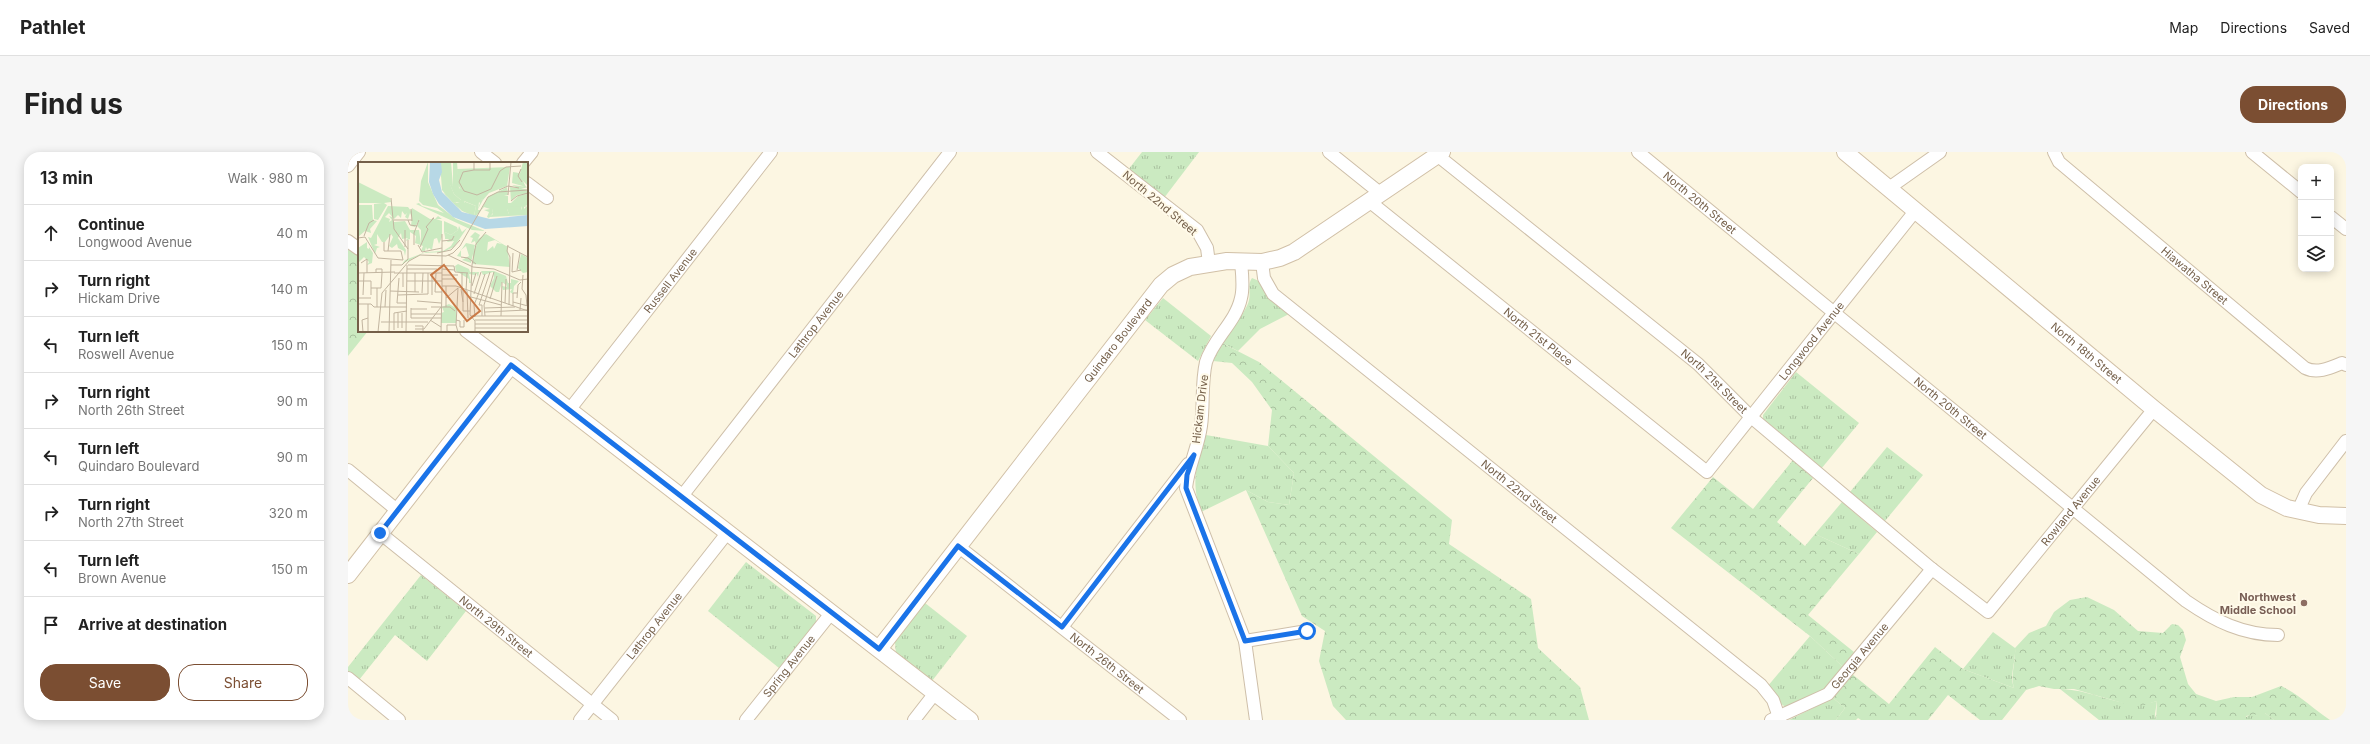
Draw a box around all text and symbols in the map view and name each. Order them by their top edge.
text: Pathlet [20,16,85,39]
text: Map [2169,19,2198,36]
text: Directions [2220,19,2287,36]
text: Saved [2309,19,2350,36]
button: Directions [2240,86,2346,123]
text: Find us [24,87,123,121]
inset map [358,162,528,332]
map controls [2298,164,2334,272]
button: + [2298,164,2334,200]
text: 13 min [40,168,93,188]
street label: North 22nd Street [1120,168,1200,239]
street label: North 20th Street [1660,169,1740,237]
text: Walk · 980 m [228,170,308,186]
button: − [2298,200,2334,236]
text: Continue [78,215,145,234]
icon: ahead [40,222,62,244]
text: 40 m [276,225,308,241]
text: Longwood Avenue [78,234,192,250]
button: layers [2298,236,2334,272]
street label: Hiawatha Street [2158,244,2231,308]
street label: Russell Avenue [641,245,700,316]
text: Turn right [78,271,150,290]
icon: right [40,278,62,300]
text: 140 m [271,281,308,297]
street label: Lathrop Avenue [785,288,847,361]
text: Hickam Drive [78,290,160,306]
street label: Quindaro Boulevard [1081,296,1155,386]
street label: Longwood Avenue [1776,299,1847,383]
street label: North 21st Place [1501,305,1576,369]
street label: North 18th Street [2048,319,2125,387]
text: Turn left [78,327,139,346]
icon: left [40,334,62,356]
text: 150 m [272,337,308,353]
text: Roswell Avenue [78,346,174,362]
street label: North 21st Street [1678,346,1751,417]
street label: Hickam Drive [1189,374,1211,444]
street label: North 20th Street [1911,374,1990,442]
text: Turn right [78,383,150,402]
icon: right [40,390,62,412]
text: 90 m [277,393,308,409]
text: North 26th Street [78,402,185,418]
text: Turn left [78,439,139,458]
icon: left [40,446,62,468]
text: 90 m [277,449,308,465]
street label: North 22nd Street [1478,457,1560,526]
text: Quindaro Boulevard [78,458,200,474]
street label: Rowland Avenue [2038,473,2103,549]
text: Turn right [78,495,150,514]
icon: right [40,502,62,524]
text: 320 m [269,505,308,521]
text: North 27th Street [78,514,184,530]
route end [371,524,389,542]
text: Turn left [78,551,139,570]
icon: left [40,558,62,580]
text: 150 m [272,561,308,577]
text: Brown Avenue [78,570,166,586]
street label: Lathrop Avenue [623,589,685,662]
place label: Northwest Middle School [2220,590,2296,617]
street label: North 29th Street [456,593,536,661]
marker: Northwest Middle School [2299,598,2309,608]
icon: arrive [40,614,62,636]
text: Arrive at destination [78,615,227,634]
street label: Georgia Avenue [1828,620,1891,692]
route start [1298,622,1316,640]
street label: North 26th Street [1067,630,1147,696]
street label: Spring Avenue [760,632,818,700]
button: Save [40,664,170,701]
button: Share [178,664,308,701]

